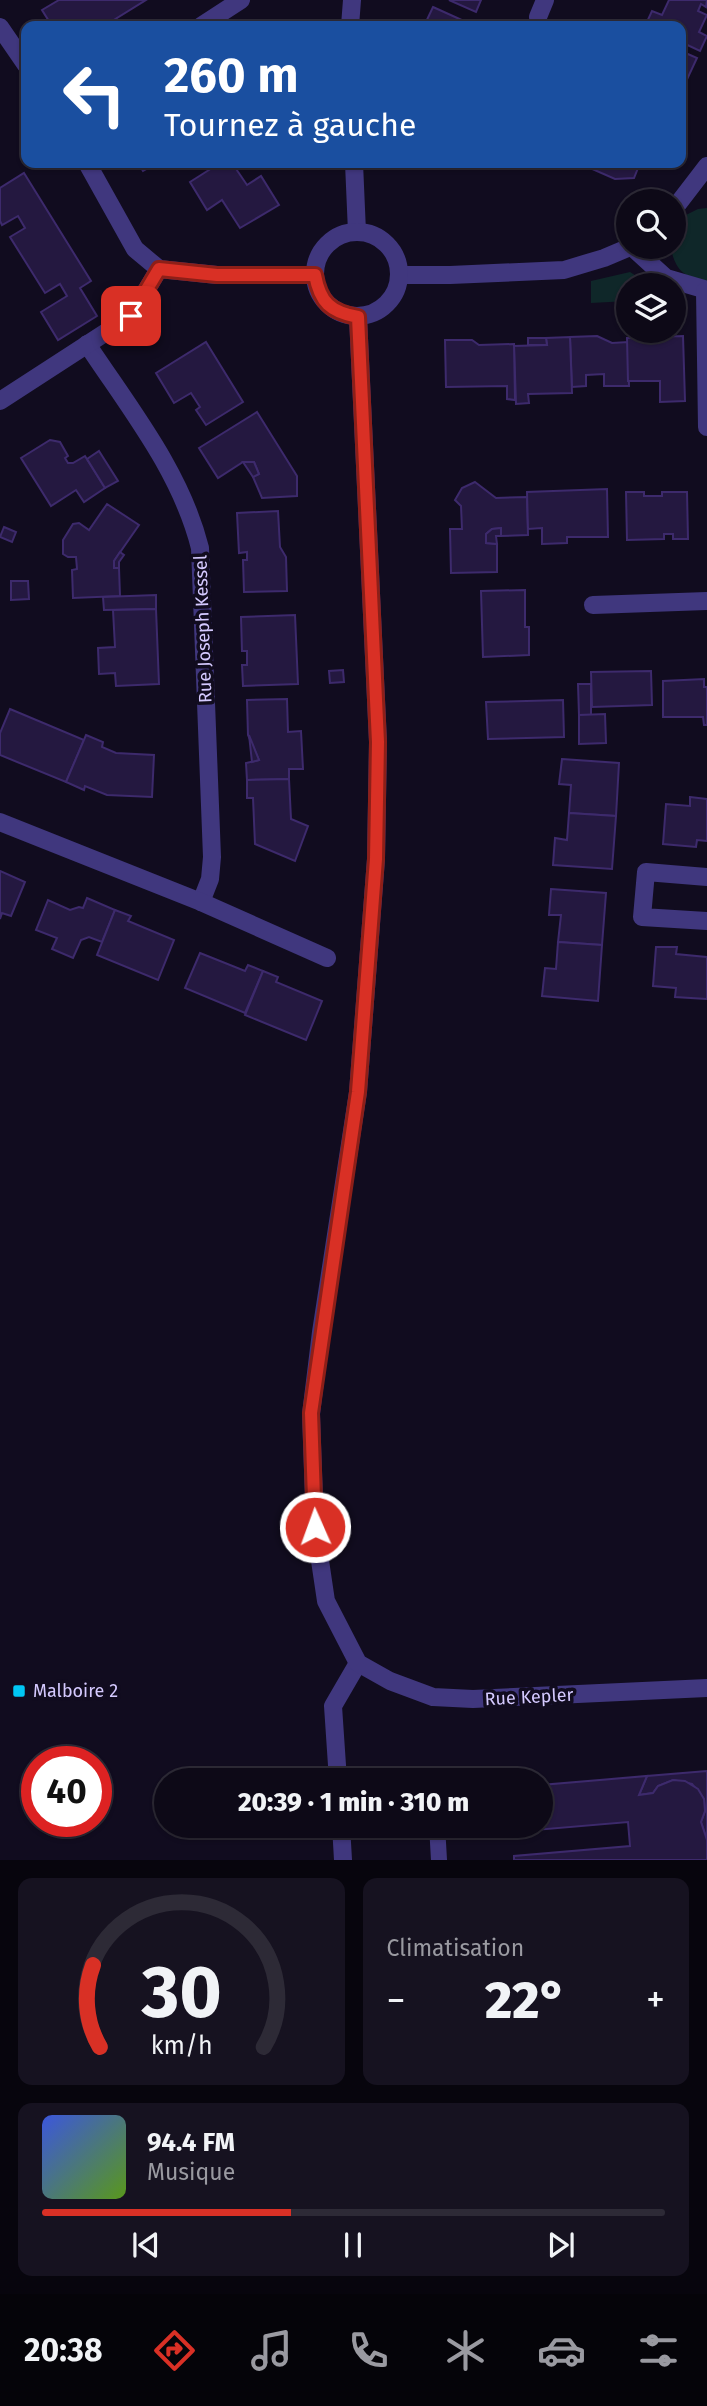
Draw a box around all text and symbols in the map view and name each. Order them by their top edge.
text: 260 m [164,46,299,105]
icon: left [49,49,140,140]
text: Tournez à gauche [164,106,416,144]
map controls [616,189,686,343]
button: search [616,189,686,259]
button: layers [616,273,686,343]
pin [101,286,161,346]
icon: arrive [112,297,150,335]
street label: Rue Joseph Kessel [189,555,217,703]
position arrow [278,1490,352,1564]
place label: Malboire 2 [33,1680,118,1702]
marker: Malboire 2 [11,1683,27,1699]
street label: Rue Kepler [484,1684,574,1710]
speed limit sign: 40 [21,1746,112,1837]
text: 20:39 · 1 min · 310 m [238,1787,469,1818]
text: Climatisation [387,1934,524,1962]
text: 30 [140,1950,221,2037]
text: 22° [485,1969,566,2032]
text: − [387,1977,406,2023]
text: + [646,1977,665,2023]
text: km/h [150,2031,212,2061]
text: 94.4 FM [147,2127,235,2158]
text: Musique [147,2158,235,2186]
icon: previous [127,2226,165,2264]
icon: pause [334,2226,372,2264]
icon: next [542,2226,580,2264]
icon: directions [150,2326,199,2375]
icon: music [247,2326,296,2375]
icon: phone [344,2326,393,2375]
icon: climate [441,2326,490,2375]
icon: car [537,2326,586,2375]
icon: filters [634,2326,683,2375]
text: 20:38 [24,2331,103,2369]

